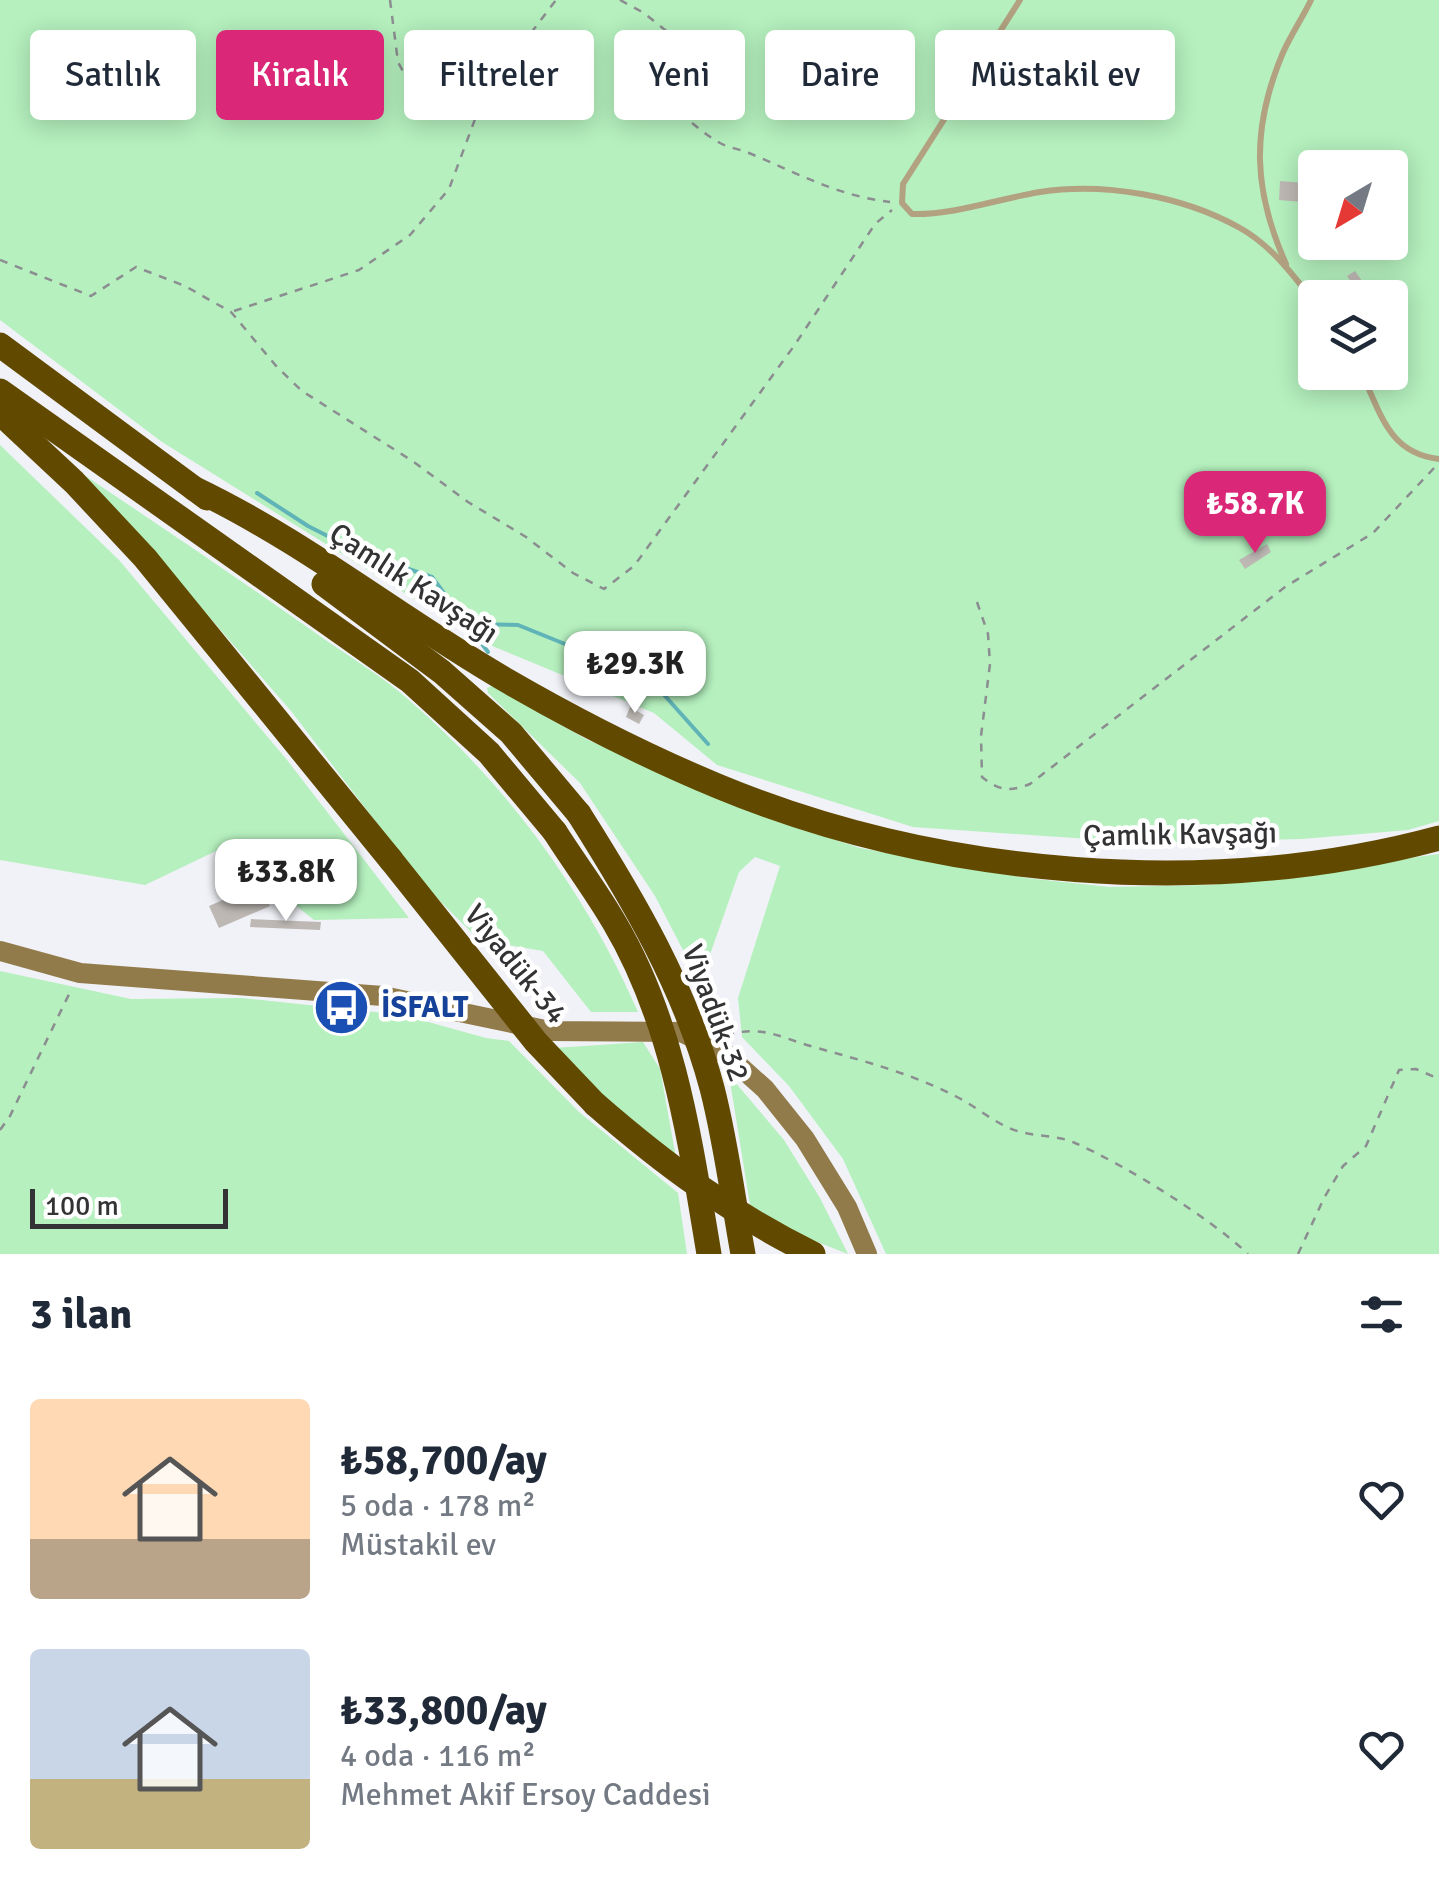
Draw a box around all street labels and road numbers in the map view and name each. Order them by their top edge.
street label: Çamlık Kavşağı [322,515,505,652]
street label: Çamlık Kavşağı [1083,814,1277,855]
street label: Viyadük-34 [456,897,575,1032]
street label: Viyadük-32 [674,939,757,1087]

